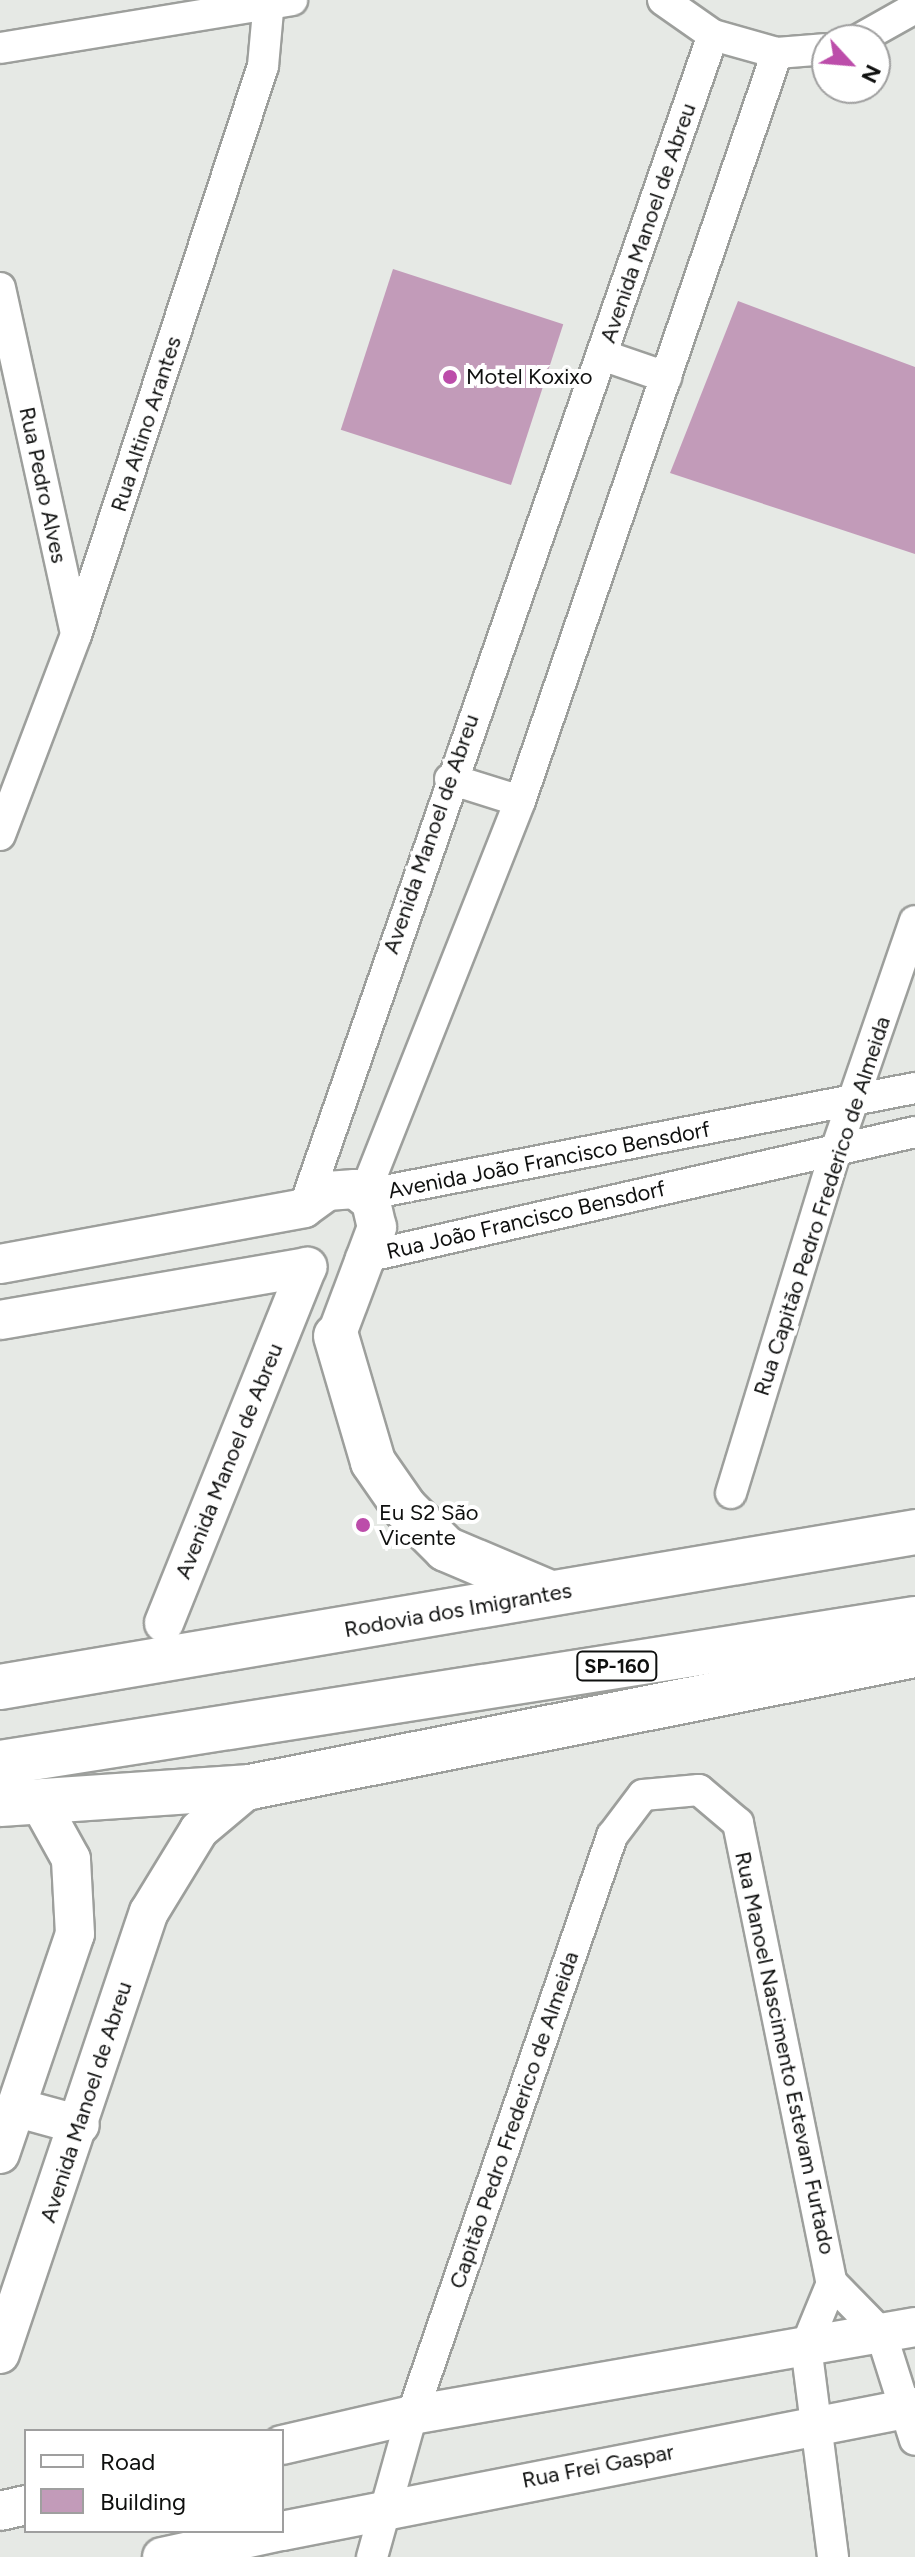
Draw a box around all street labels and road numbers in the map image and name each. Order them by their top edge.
street label: Avenida Manoel de Abreu [595,100,701,346]
street label: Rua Altino Arantes [105,333,187,515]
street label: Rua Pedro Alves [14,405,72,565]
street label: Avenida Manoel de Abreu [378,711,484,957]
street label: Rua Capitão Pedro Frederico de Almeida [748,1013,896,1399]
street label: Avenida João Francisco Bensdorf [386,1116,712,1204]
street label: Rua João Francisco Bensdorf [384,1175,668,1265]
street label: Avenida Manoel de Abreu [170,1339,288,1583]
street label: Rodovia dos Imigrantes [342,1577,574,1643]
road number: SP-160 [575,1650,659,1682]
street label: Rua Manoel Nascimento Estevam Furtado [729,1849,841,2257]
street label: Capitão Pedro Frederico de Almeida [444,1948,584,2292]
street label: Avenida Manoel de Abreu [35,1978,137,2226]
street label: Rua Frei Gaspar [520,2438,676,2494]

